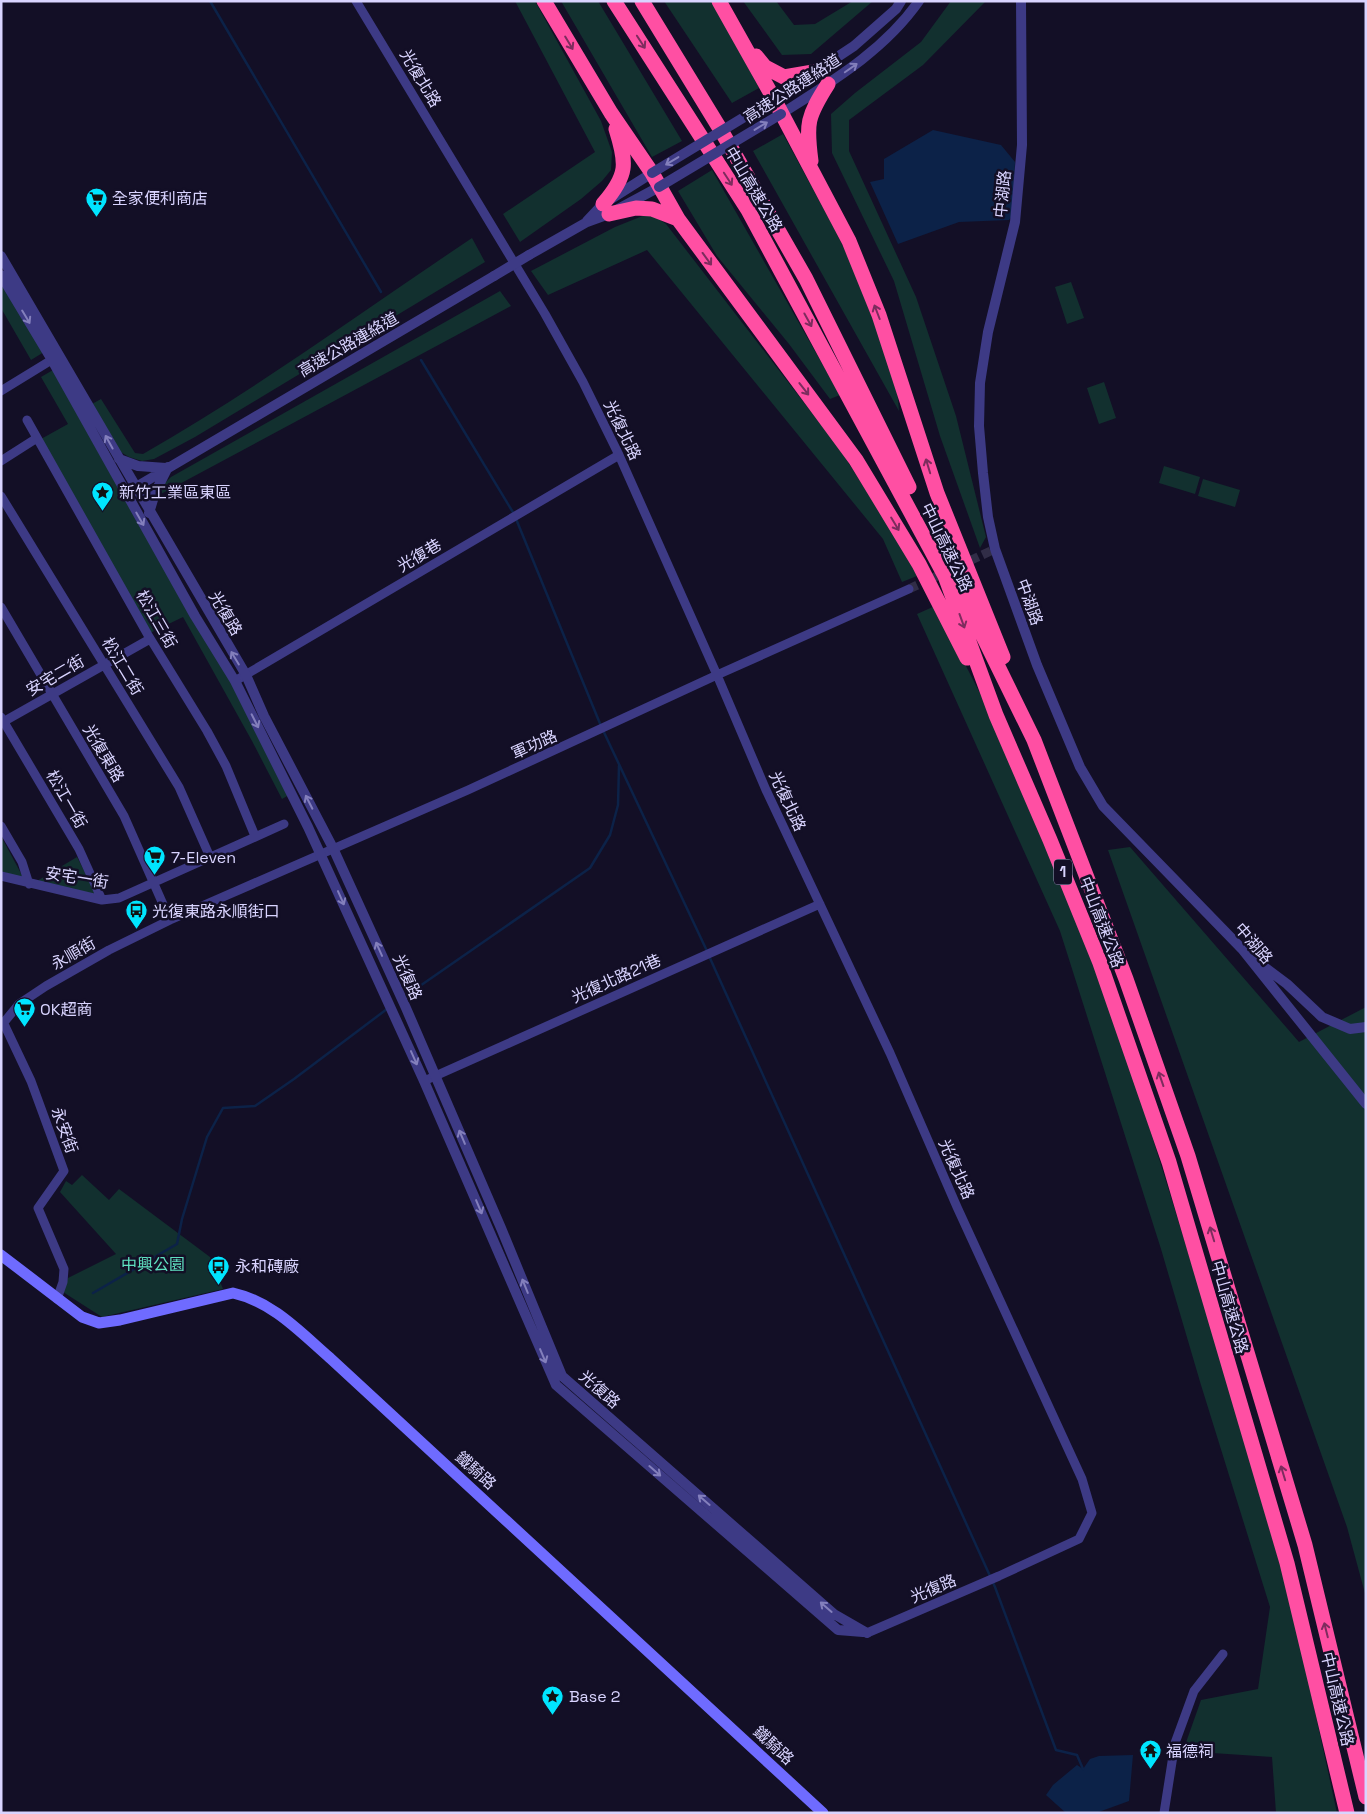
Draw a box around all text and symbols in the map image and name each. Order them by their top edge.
one-way arrow [636,35,646,49]
one-way arrow [564,36,574,50]
street label: 光復北路 [395,45,446,111]
street label: 高速公路連絡道 [740,49,845,128]
one-way arrow [844,63,858,73]
one-way arrow [754,120,768,130]
street label: 中山高速公路 [720,143,787,236]
one-way arrow [666,156,680,166]
street label: 中湖路 [990,169,1015,219]
one-way arrow [723,172,734,186]
supermarket icon: 全家便利商店 [84,186,108,217]
place label: 全家便利商店 [112,188,208,209]
one-way arrow [702,252,712,266]
one-way arrow [872,304,881,319]
street label: 高速公路連絡道 [294,307,402,382]
one-way arrow [22,309,32,323]
one-way arrow [803,313,813,328]
one-way arrow [799,382,809,396]
street label: 光復北路 [599,397,646,464]
one-way arrow [104,435,113,450]
one-way arrow [923,458,933,474]
place icon: 新竹工業區東區 [91,480,115,511]
place label: 新竹工業區東區 [119,482,231,503]
street label: 中山高速公路 [916,499,977,595]
one-way arrow [136,511,146,526]
one-way arrow [889,517,900,531]
street label: 光復巷 [393,534,445,577]
street label: 中湖路 [1011,576,1048,628]
street label: 松江三街 [131,586,182,652]
street label: 光復路 [204,587,247,639]
one-way arrow [958,612,967,628]
street label: 松江二街 [97,633,148,699]
street label: 安宅二街 [22,650,88,701]
one-way arrow [230,651,240,665]
one-way arrow [251,713,260,728]
street label: 光復東路 [78,720,129,786]
street label: 軍功路 [508,725,560,764]
street label: 松江一街 [41,766,92,832]
street label: 光復北路 [765,768,811,835]
one-way arrow [304,795,314,810]
supermarket icon: 7-Eleven [143,845,167,876]
place label: 7-Eleven [171,847,236,868]
road number: 1 [1054,860,1072,884]
street label: 安宅一街 [44,862,110,893]
street label: 中山高速公路 [1075,874,1129,971]
one-way arrow [337,890,347,905]
bus stop icon: 光復東路永順街口 [124,899,148,930]
place label: 光復東路永順街口 [152,901,280,922]
street label: 中湖路 [1230,918,1277,968]
street label: 永順街 [47,932,99,975]
one-way arrow [374,942,383,957]
street label: 光復北路21巷 [568,949,664,1008]
street label: 光復路 [388,951,427,1003]
supermarket icon: OK超商 [12,997,36,1028]
place label: OK超商 [40,999,92,1020]
one-way arrow [410,1050,420,1065]
one-way arrow [1156,1072,1165,1088]
street label: 永安街 [46,1104,83,1156]
one-way arrow [456,1130,466,1145]
street label: 光復北路 [934,1136,979,1203]
one-way arrow [475,1199,485,1214]
one-way arrow [1206,1226,1216,1242]
park label: 中興公園 [121,1254,185,1275]
bus stop icon: 永和磚廠 [207,1254,231,1285]
place label: 永和磚廠 [235,1256,299,1277]
street label: 中山高速公路 [1206,1258,1253,1356]
one-way arrow [520,1279,530,1294]
one-way arrow [539,1348,549,1363]
street label: 光復路 [575,1366,625,1413]
street label: 鐵騎路 [451,1447,501,1494]
one-way arrow [648,1465,661,1476]
one-way arrow [1278,1466,1288,1482]
one-way arrow [697,1494,710,1506]
street label: 光復路 [907,1569,959,1608]
one-way arrow [819,1601,832,1613]
one-way arrow [1320,1623,1330,1639]
street label: 中山高速公路 [1316,1650,1359,1748]
place icon: Base 2 [541,1684,565,1715]
place label: Base 2 [569,1686,620,1707]
street label: 鐵騎路 [749,1721,798,1769]
temple icon: 福德祠 [1138,1739,1162,1770]
place label: 福德祠 [1166,1741,1214,1762]

